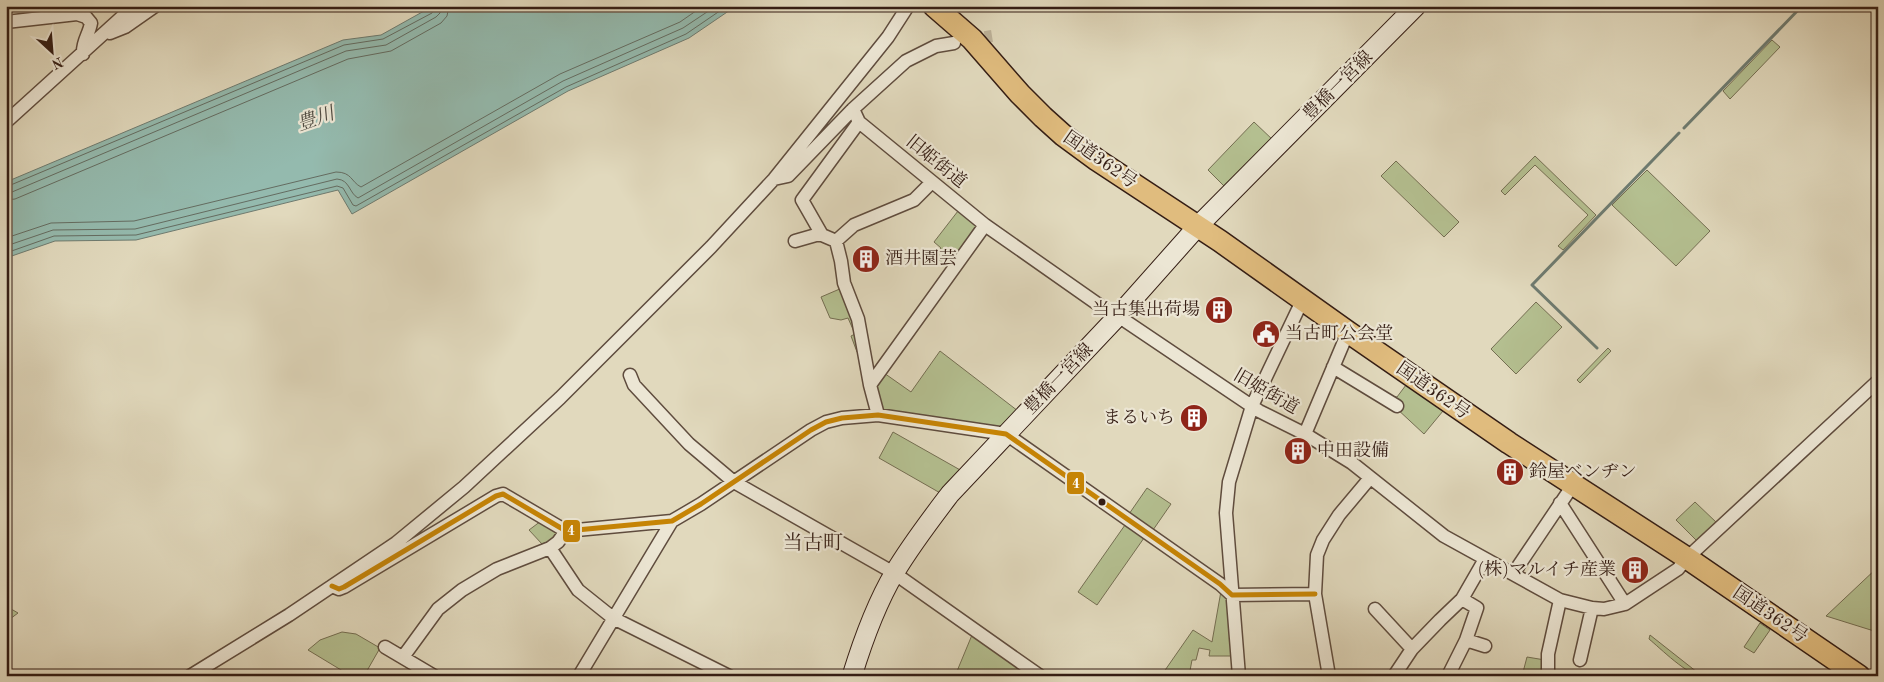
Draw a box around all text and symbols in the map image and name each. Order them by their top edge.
north arrow [28,28,78,78]
street label: 豊橋一宮線 [1298,46,1376,124]
text: N [49,54,65,72]
water label: 豊川 [294,102,339,135]
street label: 国道362号 [1060,127,1141,192]
street label: 旧姫街道 [902,131,971,192]
building icon: 酒井園芸 [851,244,881,274]
place label: 酒井園芸 [885,248,957,268]
building icon: 当古集出荷場 [1204,295,1234,325]
place label: 当古集出荷場 [1092,299,1200,319]
public building icon: 当古町公会堂 [1251,319,1281,349]
place label: 当古町公会堂 [1285,323,1393,343]
street label: 豊橋一宮線 [1020,339,1097,418]
street label: 国道362号 [1393,358,1474,423]
street label: 旧姫街道 [1230,364,1303,418]
building icon: まるいち [1179,403,1209,433]
place label: まるいち [1103,408,1175,427]
building icon: 中田設備 [1283,436,1313,466]
place label: 中田設備 [1317,440,1389,460]
building icon: 鈴屋ベンヂン [1495,457,1525,487]
place label: 鈴屋ベンヂン [1529,462,1637,481]
line badge: 4 [1066,471,1085,495]
text: 4 [1072,477,1080,491]
unlabelled marker [1097,497,1107,507]
line badge: 4 [562,519,581,543]
text: 4 [567,524,575,538]
district label: 当古町 [783,532,843,554]
building icon: (株)マルイチ産業 [1620,555,1650,585]
place label: (株)マルイチ産業 [1478,559,1616,579]
street label: 国道362号 [1730,582,1812,646]

